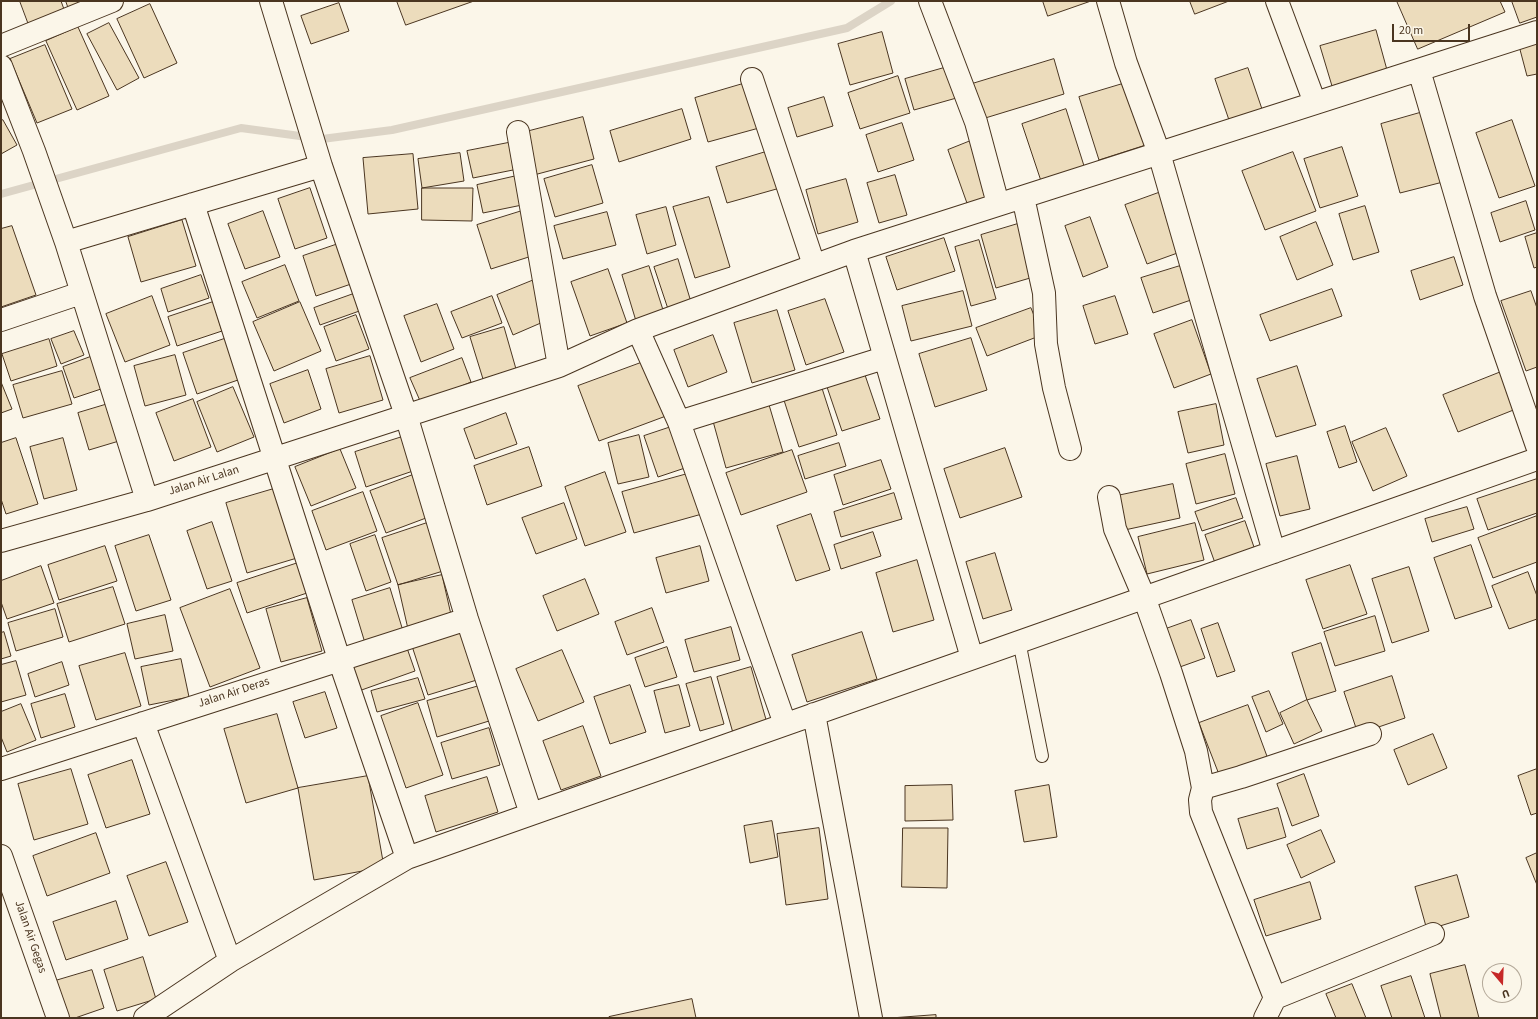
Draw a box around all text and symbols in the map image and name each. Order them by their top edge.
scale bar [1394,16,1472,42]
text: 20 m [1399,22,1423,39]
street label: Jalan Air Lalan [167,463,241,499]
street label: Jalan Air Deras [196,675,272,711]
street label: Jalan Air Gegas [11,899,49,975]
north arrow [1482,963,1522,1003]
text: U [1500,986,1512,1002]

